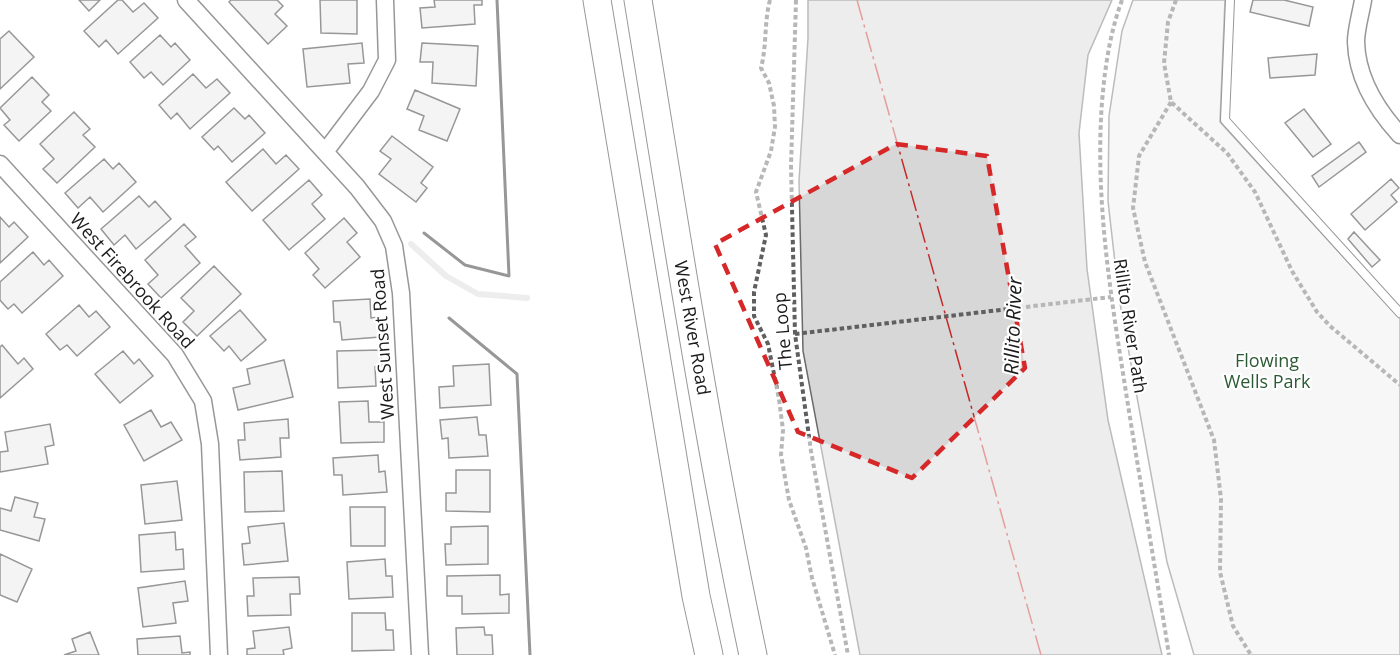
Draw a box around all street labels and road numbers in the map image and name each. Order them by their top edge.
street label: West Firebrook Road [65,207,200,353]
street label: Rillito River Path [1108,257,1153,395]
street label: West River Road [669,259,717,397]
street label: West Sunset Road [365,268,399,420]
street label: The Loop [767,291,797,371]

